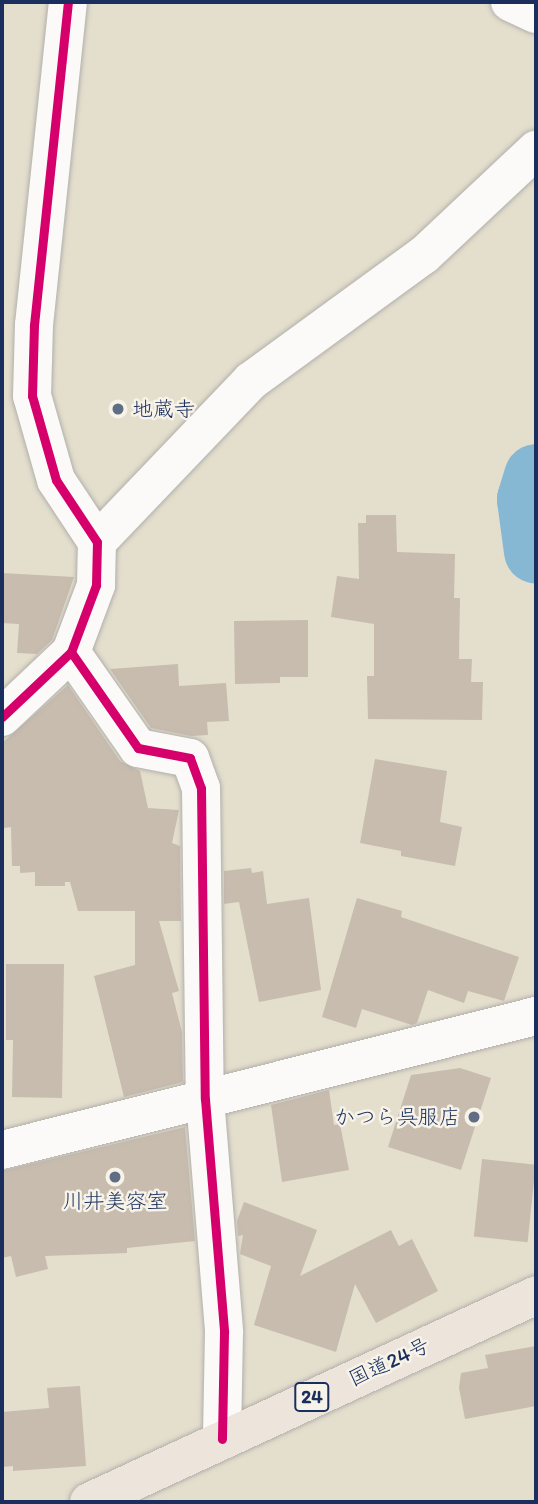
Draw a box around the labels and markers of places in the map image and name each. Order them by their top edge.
place label: 地蔵寺 [132,396,195,422]
marker: 地蔵寺 [110,401,126,417]
place label: かつら呉服店 [334,1104,460,1130]
marker: かつら呉服店 [466,1109,482,1125]
marker: 川井美容室 [107,1169,123,1185]
place label: 川井美容室 [63,1188,167,1214]

